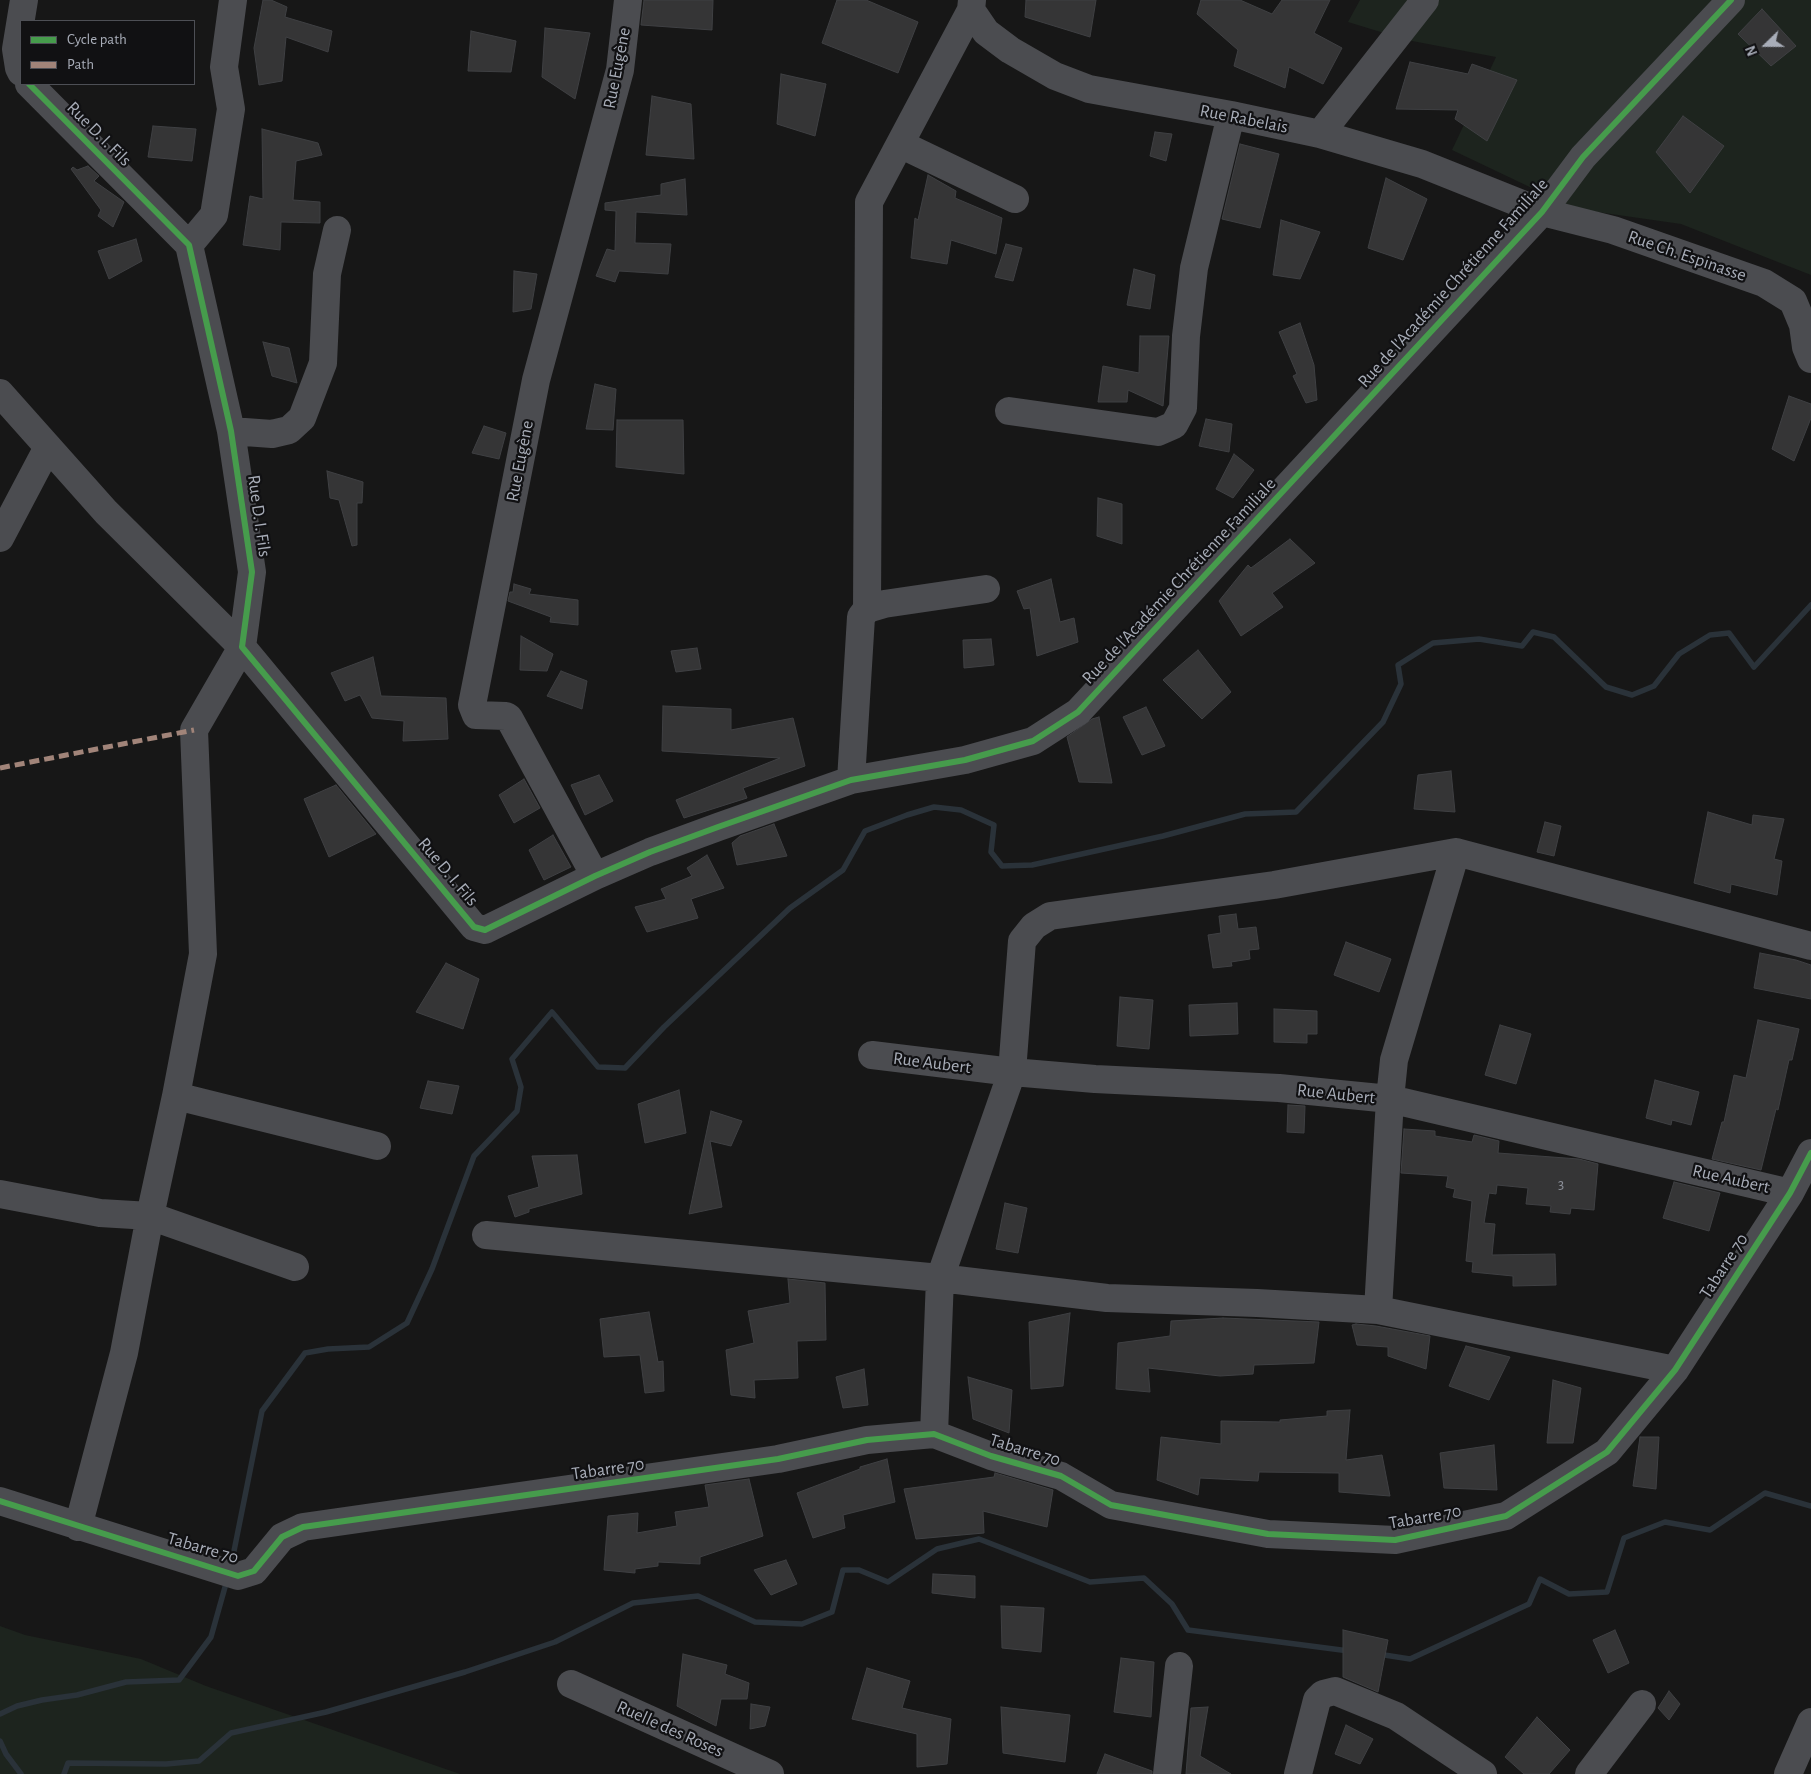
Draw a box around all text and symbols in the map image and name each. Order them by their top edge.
legend [20,20,195,85]
north arrow [1741,20,1791,70]
street label: Rue Eugène [599,26,635,110]
text: Cycle path [67,32,127,47]
text: N [1744,43,1760,58]
text: Path [67,57,94,72]
street label: Rue D. I. Fils [62,97,136,171]
street label: Rue Rabelais [1198,100,1290,138]
street label: Rue de l'Académie Chrétienne Familiale [1353,174,1553,392]
street label: Rue Ch. Espinasse [1625,226,1749,286]
street label: Rue Eugène [502,419,538,503]
street label: Rue de l'Académie Chrétienne Familiale [1077,473,1281,689]
street label: Rue D. I. Fils [243,474,275,558]
street label: Rue D. I. Fils [413,833,483,911]
street label: Rue Aubert [892,1048,972,1078]
street label: Rue Aubert [1296,1079,1376,1109]
street label: Rue Aubert [1690,1160,1772,1198]
house number: 3 [1558,1175,1564,1193]
street label: Tabarre 70 [1695,1229,1753,1303]
street label: Tabarre 70 [987,1429,1063,1471]
street label: Tabarre 70 [570,1453,646,1485]
street label: Tabarre 70 [1387,1500,1463,1534]
street label: Tabarre 70 [165,1528,241,1568]
street label: Ruelle des Roses [613,1696,727,1762]

